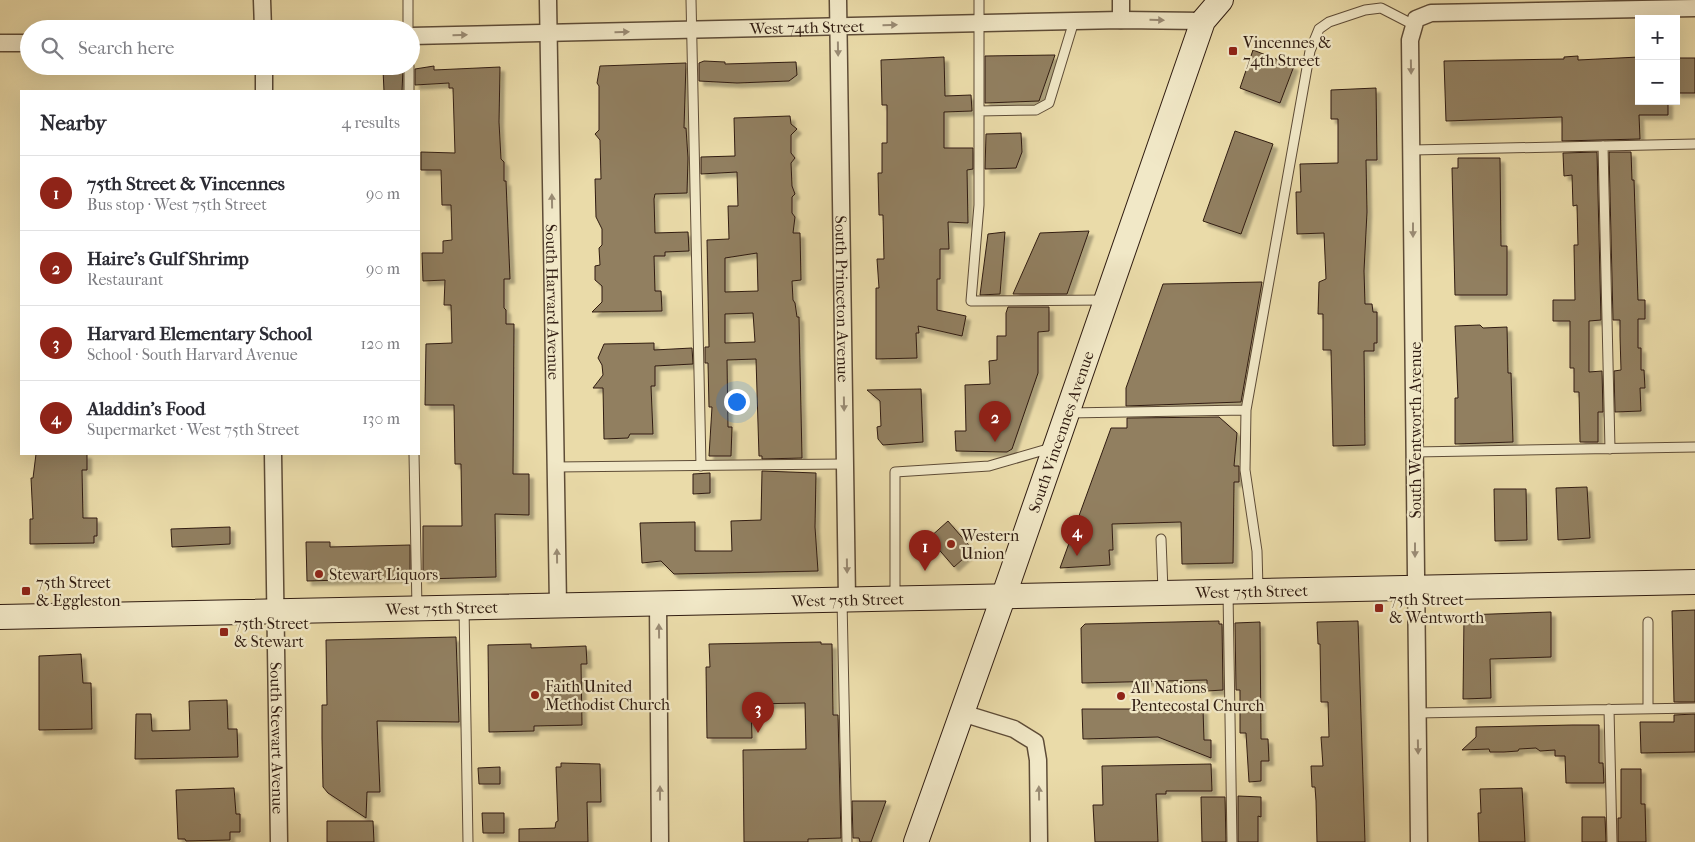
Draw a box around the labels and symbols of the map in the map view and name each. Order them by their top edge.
one-way arrow [1150,16,1166,24]
street label: West 74th Street [748,17,865,38]
one-way arrow [882,21,898,29]
one-way arrow [615,27,631,35]
one-way arrow [452,31,468,39]
place label: Vincennes & 74th Street [1242,33,1331,70]
one-way arrow [835,41,843,57]
marker: Vincennes & 74th Street [1227,45,1239,57]
one-way arrow [1407,60,1415,76]
one-way arrow [548,193,556,209]
street label: South Princeton Avenue [831,215,853,383]
one-way arrow [1409,222,1417,238]
street label: South Harvard Avenue [542,224,563,380]
street label: South Wentworth Avenue [1406,341,1425,519]
street label: South Vincennes Avenue [1024,348,1098,515]
your location [724,389,750,415]
one-way arrow [840,396,848,412]
pin: 2 [979,401,1011,442]
pin: 4 [1061,515,1093,556]
place label: Western Union [960,526,1020,563]
pin: 1 [909,530,941,571]
marker: Western Union [945,538,957,550]
one-way arrow [1411,542,1419,558]
one-way arrow [553,548,561,564]
one-way arrow [843,558,851,574]
place label: Stewart Liquors [329,565,438,584]
marker: Stewart Liquors [313,568,325,580]
place label: 75th Street & Eggleston [36,573,121,610]
street label: West 75th Street [1194,581,1309,602]
marker: 75th Street & Eggleston [20,585,32,597]
street label: West 75th Street [790,589,905,611]
place label: 75th Street & Wentworth [1389,590,1484,627]
street label: West 75th Street [384,598,499,619]
marker: 75th Street & Wentworth [1373,602,1385,614]
place label: 75th Street & Stewart [234,614,309,651]
one-way arrow [655,623,663,639]
marker: 75th Street & Stewart [218,626,230,638]
street label: South Stewart Avenue [266,662,288,814]
place label: Faith United Methodist Church [545,677,670,714]
place label: All Nations Pentecostal Church [1130,678,1264,715]
marker: Faith United Methodist Church [529,689,541,701]
marker: All Nations Pentecostal Church [1115,690,1127,702]
pin: 3 [742,692,774,733]
one-way arrow [1414,740,1422,756]
one-way arrow [656,785,664,801]
one-way arrow [1034,785,1042,801]

